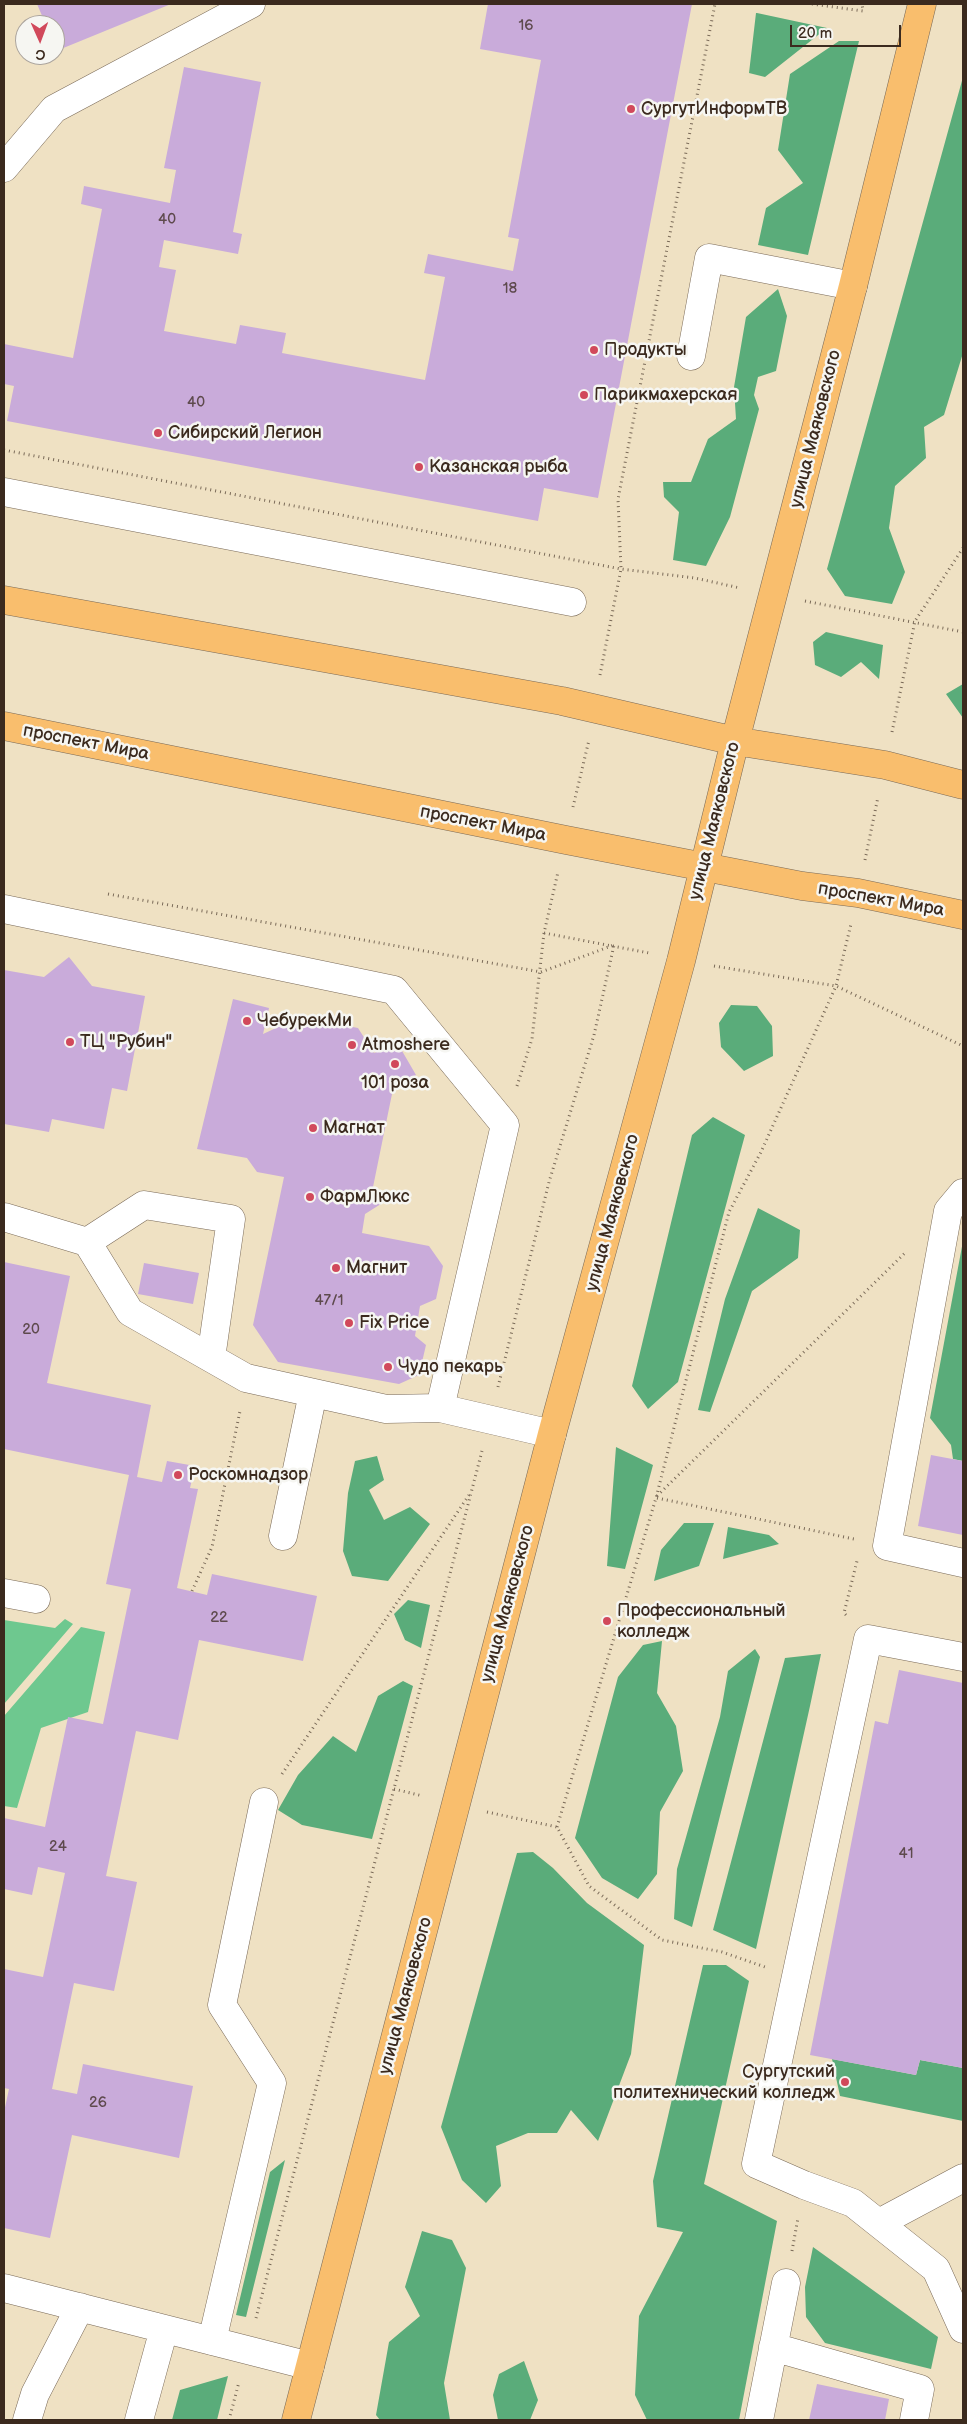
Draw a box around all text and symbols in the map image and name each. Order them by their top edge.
north arrow [15,15,65,65]
scale bar [792,15,903,47]
house number: 16 [519,17,533,35]
text: 20 m [798,24,832,43]
text: С [35,46,46,63]
place label: СургутИнформТВ [641,98,787,120]
marker: СургутИнформТВ [625,103,637,115]
house number: 40 [158,211,176,229]
house number: 18 [503,280,517,298]
place label: Продукты [604,339,687,361]
marker: Продукты [588,344,600,356]
street label: улица Маяковского [786,348,846,510]
place label: Парикмахерская [594,384,737,406]
marker: Парикмахерская [578,389,590,401]
house number: 40 [187,394,205,412]
place label: Сибирский Легион [168,422,322,444]
marker: Сибирский Легион [152,427,164,439]
place label: Казанская рыба [429,456,568,478]
marker: Казанская рыба [413,461,425,473]
street label: проспект Мира [21,720,151,766]
street label: улица Маяковского [685,740,745,902]
street label: проспект Мира [418,801,548,847]
street label: проспект Мира [816,878,946,922]
place label: ЧебурекМи [257,1010,352,1032]
marker: ЧебурекМи [241,1015,253,1027]
place label: ТЦ "Рубин" [80,1031,172,1053]
place label: Atmoshere [362,1034,450,1056]
marker: ТЦ "Рубин" [64,1036,76,1048]
marker: Atmoshere [346,1039,358,1051]
marker: 101 роза [389,1058,401,1070]
place label: 101 роза [361,1072,429,1094]
place label: Магнат [323,1117,385,1139]
marker: Магнат [307,1122,319,1134]
street label: улица Маяковского [582,1132,644,1294]
place label: ФармЛюкс [320,1186,410,1208]
marker: ФармЛюкс [304,1191,316,1203]
place label: Магнит [346,1257,407,1279]
marker: Магнит [330,1262,342,1274]
house number: 47/1 [314,1292,344,1310]
place label: Fix Price [359,1312,430,1334]
marker: Fix Price [343,1317,355,1329]
house number: 20 [22,1321,40,1339]
place label: Чудо пекарь [398,1356,503,1378]
marker: Чудо пекарь [382,1361,394,1373]
place label: Роскомнадзор [188,1464,308,1486]
marker: Роскомнадзор [172,1469,184,1481]
street label: улица Маяковского [477,1523,539,1685]
place label: Профессиональный колледж [617,1600,786,1642]
house number: 22 [210,1609,228,1627]
marker: Профессиональный колледж [601,1615,613,1627]
house number: 24 [49,1838,67,1856]
house number: 41 [899,1845,913,1863]
street label: улица Маяковского [375,1915,437,2077]
place label: Сургутский политехнический колледж [613,2061,835,2104]
marker: Сургутский политехнический колледж [839,2076,851,2088]
house number: 26 [89,2094,107,2112]

